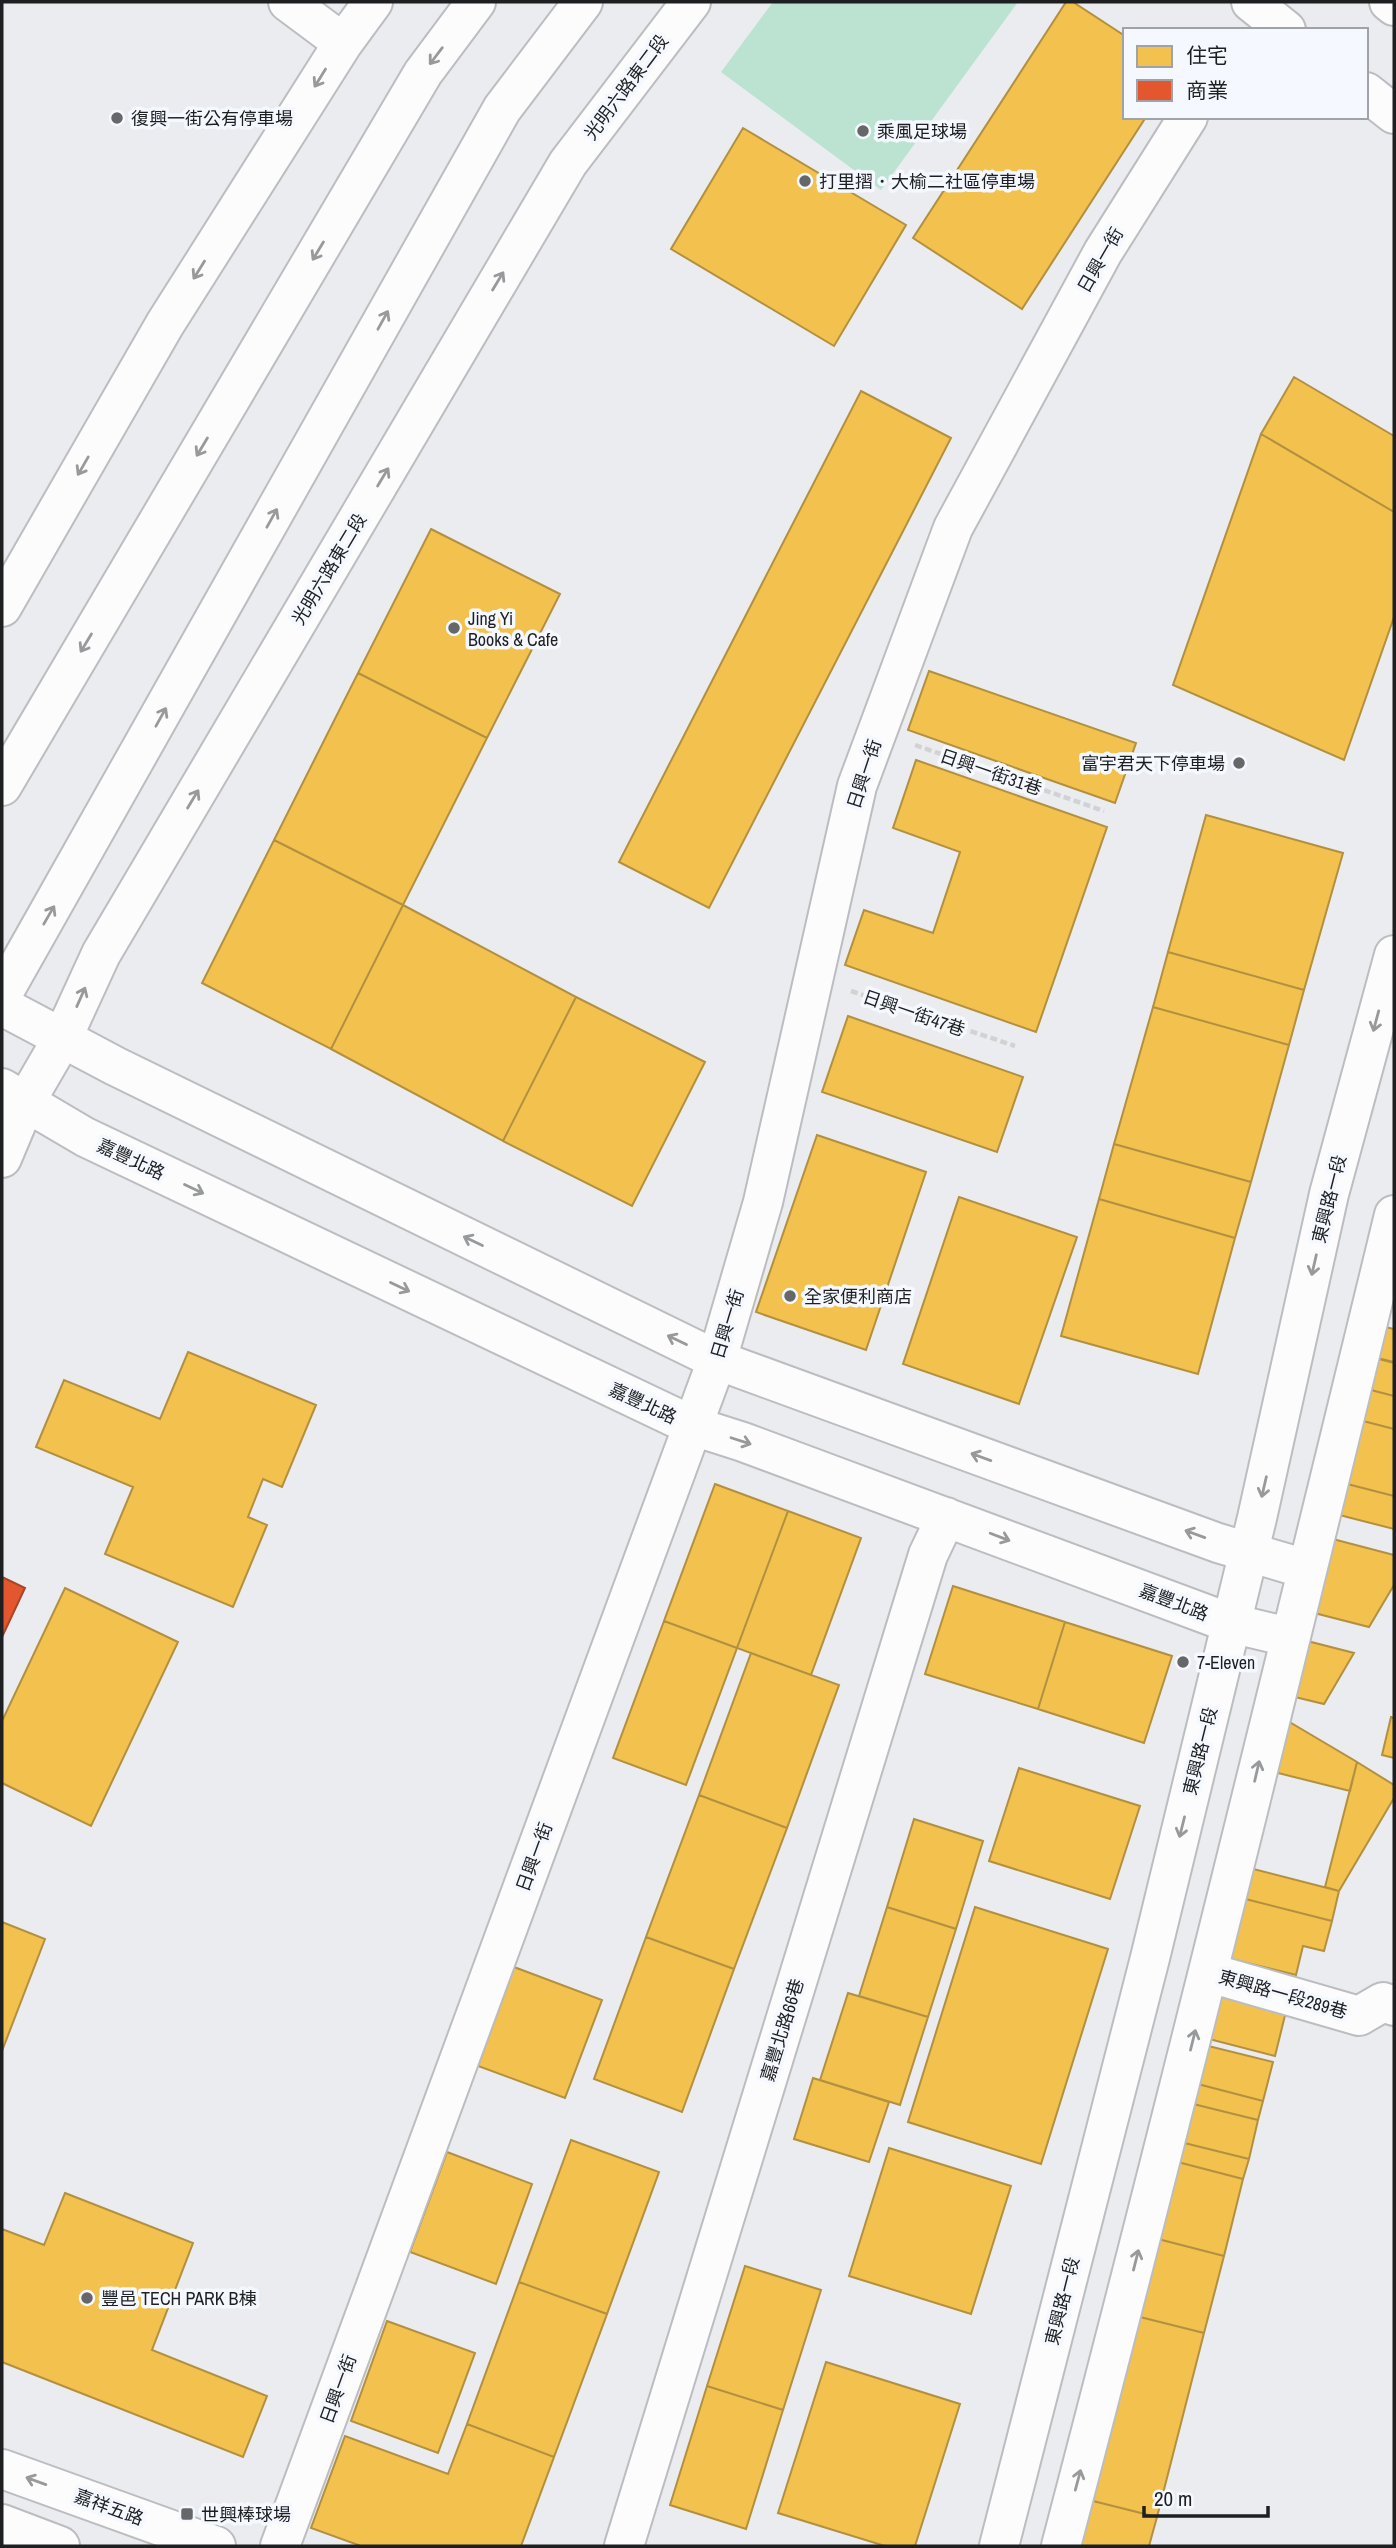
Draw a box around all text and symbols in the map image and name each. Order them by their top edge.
legend [1123,28,1368,119]
street label: 光明六路東二段 [578,29,674,145]
text: 住宅 [1186,41,1228,70]
one-way arrow [428,47,443,65]
one-way arrow [313,68,328,87]
text: 商業 [1186,76,1228,105]
place label: 復興一街公有停車場 [131,106,293,131]
marker: 復興一街公有停車場 [109,110,125,126]
place label: 乘風足球場 [877,119,967,144]
marker: 乘風足球場 [855,123,871,139]
place label: 打里摺．大榆二社區停車場 [819,169,1035,194]
marker: 打里摺．大榆二社區停車場 [797,173,813,189]
street label: 日興一街 [1071,223,1129,297]
one-way arrow [311,240,324,261]
one-way arrow [191,260,205,280]
one-way arrow [492,271,506,291]
one-way arrow [377,310,390,331]
one-way arrow [195,436,209,456]
one-way arrow [76,456,90,476]
one-way arrow [376,467,390,487]
one-way arrow [265,509,279,529]
street label: 光明六路東二段 [286,509,372,629]
place label: Jing Yi Books & Cafe [468,606,558,652]
marker: Jing Yi Books & Cafe [446,620,462,636]
one-way arrow [79,632,93,652]
one-way arrow [155,707,168,728]
street label: 日興一街 [841,736,887,812]
street label: 日興一街31巷 [937,743,1045,801]
place label: 富宇君天下停車場 [1081,751,1225,776]
marker: 富宇君天下停車場 [1231,755,1247,771]
one-way arrow [186,790,200,810]
one-way arrow [42,906,56,926]
street label: 日興一街47巷 [860,984,968,1042]
one-way arrow [75,987,88,1009]
one-way arrow [1369,1009,1382,1031]
street label: 嘉豐北路 [93,1132,169,1186]
street label: 東興路一段 [1306,1152,1352,1246]
one-way arrow [183,1183,204,1197]
one-way arrow [463,1233,484,1247]
one-way arrow [1306,1253,1319,1275]
one-way arrow [389,1281,410,1294]
place label: 全家便利商店 [804,1284,912,1309]
street label: 日興一街 [705,1286,749,1362]
marker: 全家便利商店 [782,1288,798,1304]
one-way arrow [667,1333,688,1347]
street label: 嘉豐北路 [605,1376,681,1430]
one-way arrow [729,1436,751,1448]
one-way arrow [970,1450,992,1462]
one-way arrow [1257,1475,1271,1498]
one-way arrow [1184,1527,1206,1539]
one-way arrow [989,1532,1010,1544]
street label: 嘉豐北路 [1136,1577,1212,1627]
place label: 7-Eleven [1197,1650,1255,1675]
marker: 7-Eleven [1175,1654,1191,1670]
street label: 東興路一段 [1177,1704,1223,1798]
one-way arrow [1251,1760,1264,1783]
one-way arrow [1175,1815,1188,1838]
street label: 日興一街 [510,1819,558,1895]
street label: 東興路一段289巷 [1216,1964,1350,2024]
street label: 嘉豐北路66巷 [754,1975,810,2085]
one-way arrow [1187,2029,1200,2052]
one-way arrow [1130,2249,1143,2272]
street label: 東興路一段 [1039,2254,1085,2348]
place label: 豐邑 TECH PARK B棟 [101,2286,256,2311]
marker: 豐邑 TECH PARK B棟 [79,2290,95,2306]
street label: 日興一街 [314,2351,362,2427]
one-way arrow [1072,2469,1085,2492]
one-way arrow [26,2474,48,2486]
scale bar [1144,2474,1268,2518]
street label: 嘉祥五路 [71,2483,147,2531]
text: 20 m [1154,2484,1192,2513]
place label: 世興棒球場 [201,2502,291,2527]
marker: 世興棒球場 [179,2506,195,2522]

